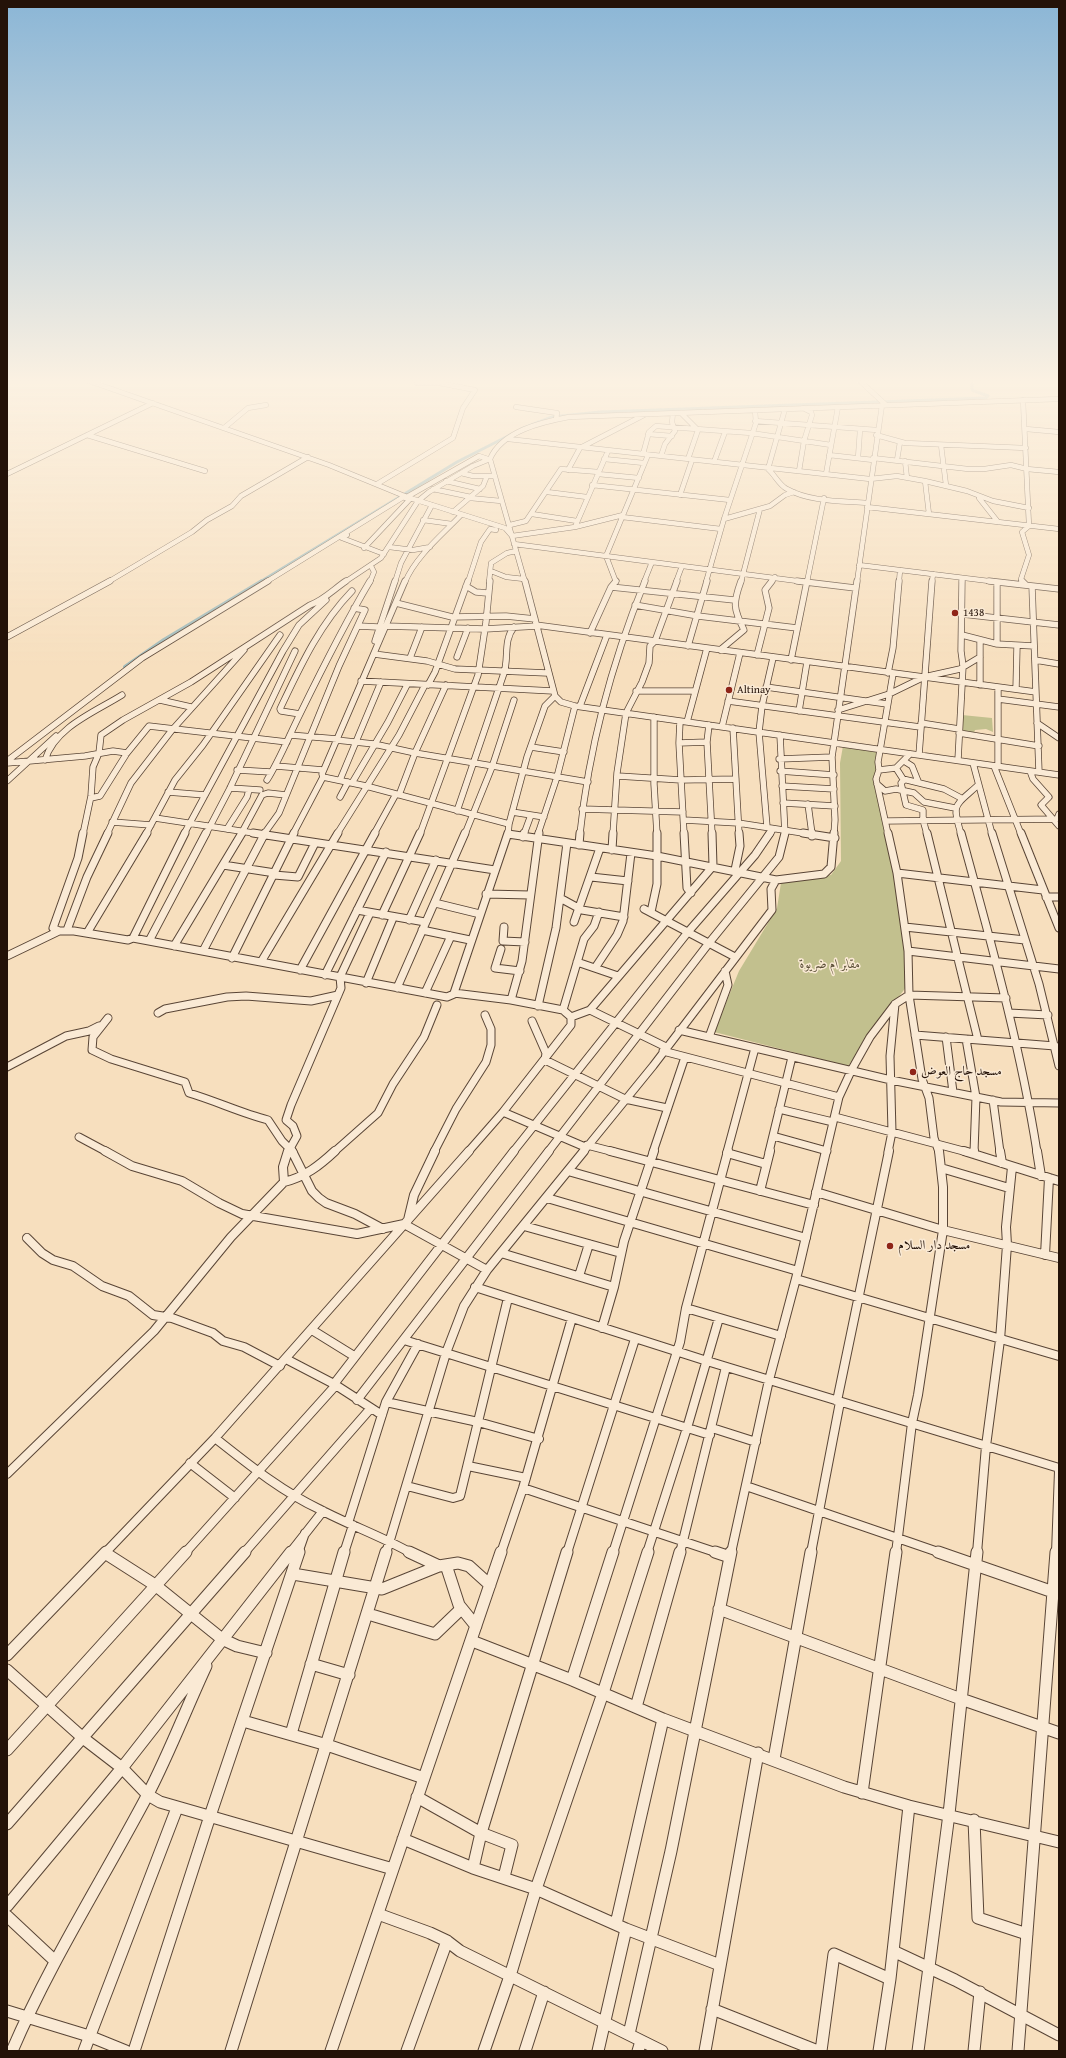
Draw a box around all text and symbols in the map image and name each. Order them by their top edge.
place label: 1438 [963,606,984,620]
marker: 1438 [950,608,960,618]
place label: Altinay [737,683,771,697]
marker: Altinay [724,685,734,695]
park label: مقابر ام ضريوة [800,957,860,973]
place label: مسجد حاج العوض [921,1064,1002,1080]
marker: مسجد حاج العوض [908,1067,918,1077]
place label: مسجد دار السلام [898,1238,970,1254]
marker: مسجد دار السلام [885,1241,895,1251]

